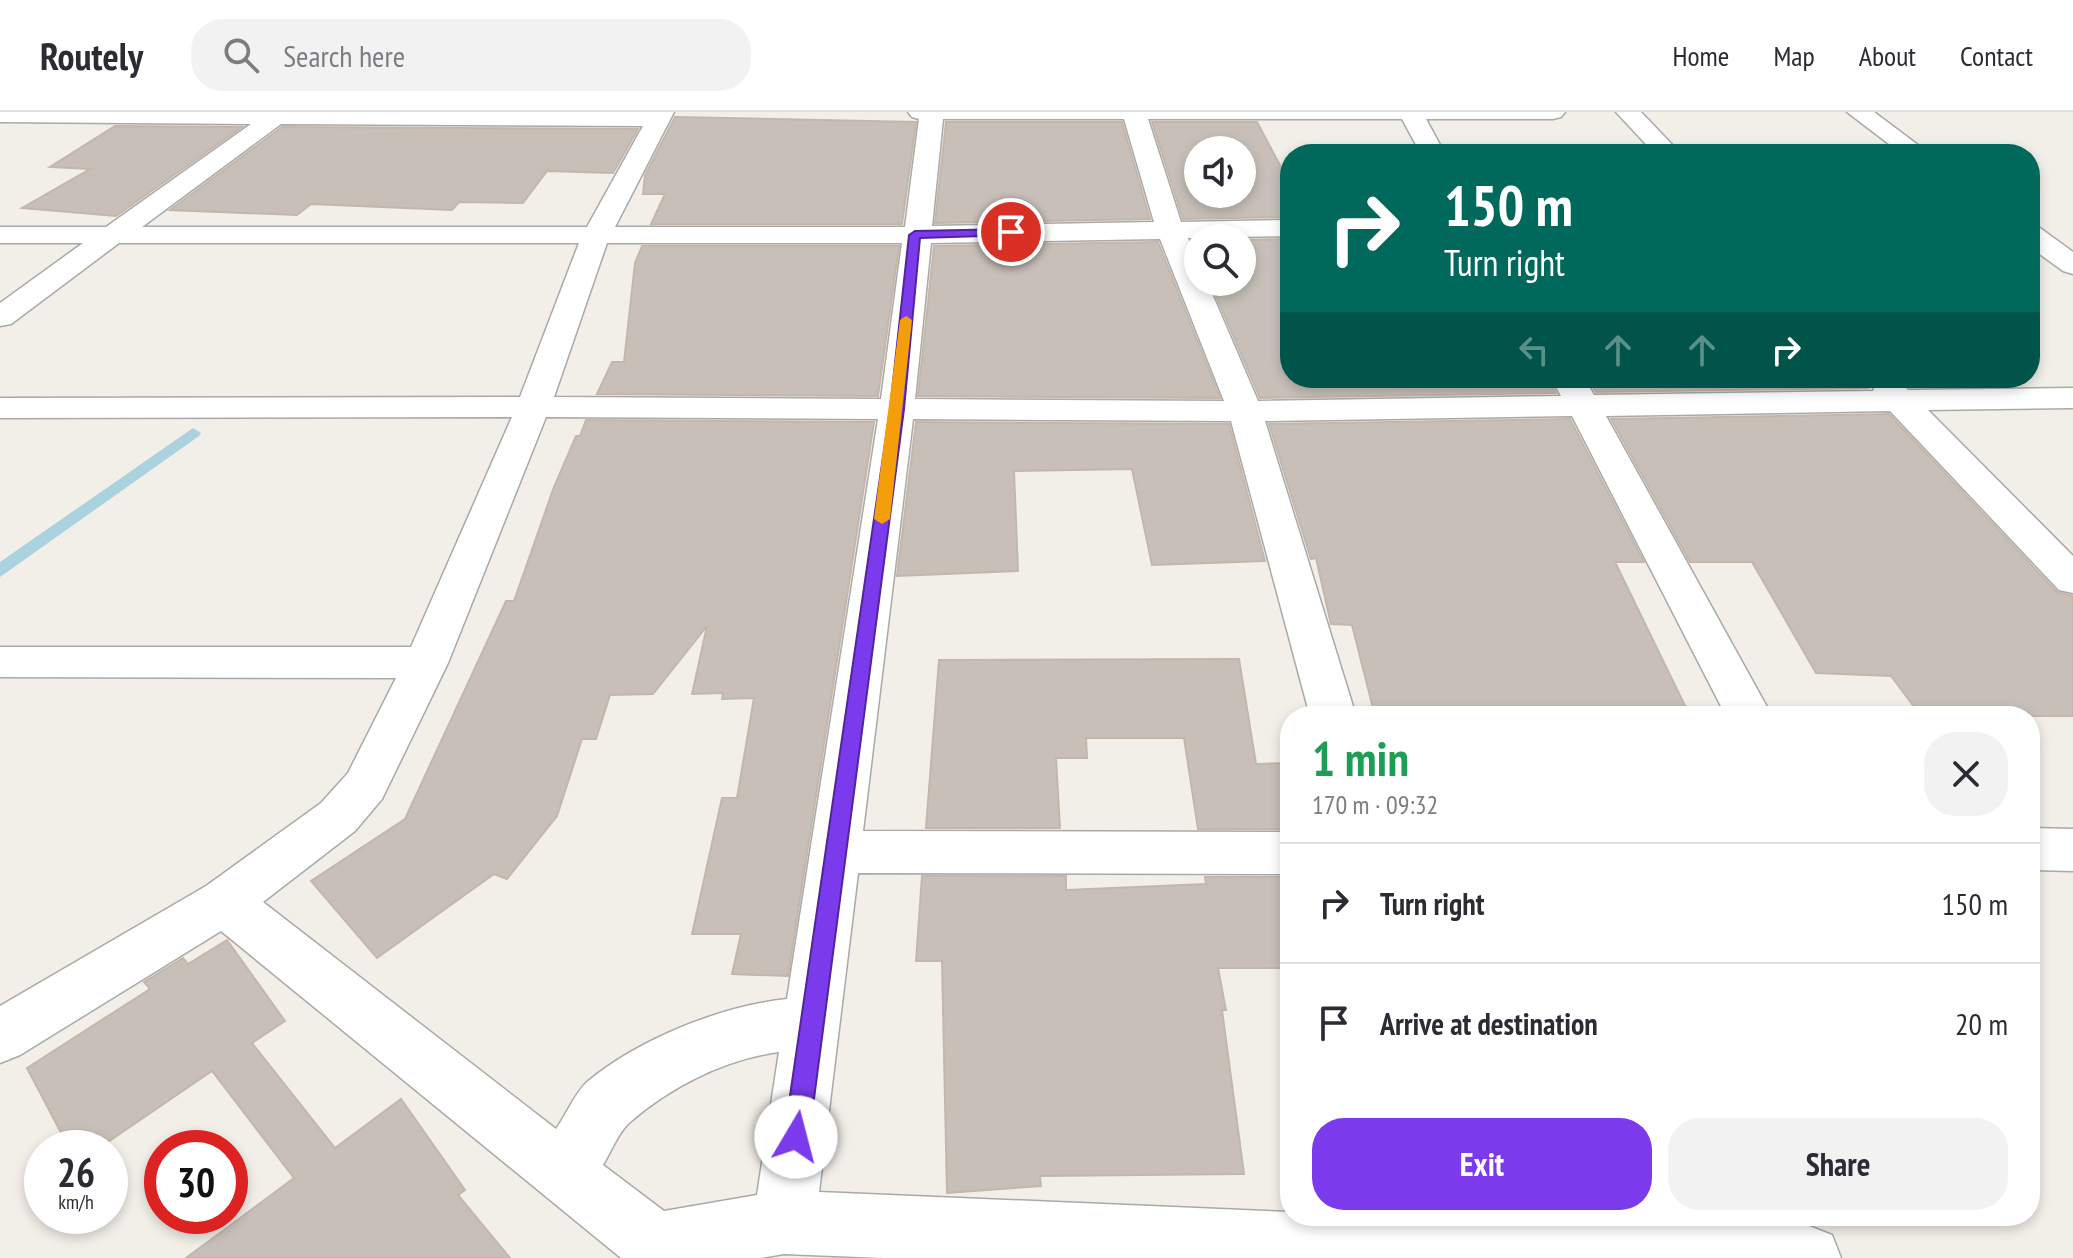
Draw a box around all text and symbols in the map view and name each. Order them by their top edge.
search box [191,19,751,91]
text: Routely [40,31,143,80]
icon: search [219,33,263,77]
text: Search here [283,36,405,75]
text: Home [1673,37,1729,74]
text: Map [1773,37,1815,74]
text: About [1859,37,1916,74]
text: Contact [1960,37,2033,74]
map controls [1184,136,1256,296]
button: sound [1184,136,1256,208]
text: 150 m [1444,169,1573,241]
icon: right [1312,176,1416,280]
pin [977,198,1045,266]
icon: arrive [989,210,1033,254]
button: search [1184,224,1256,296]
text: Turn right [1444,239,1565,286]
icon: left [1512,328,1556,372]
icon: ahead [1596,328,1640,372]
icon: ahead [1680,328,1724,372]
icon: right [1764,328,1808,372]
text: 1 min [1312,727,1409,789]
button: close [1924,732,2008,816]
text: 170 m · 09:32 [1312,788,1438,821]
icon: right [1312,881,1356,925]
text: Turn right [1380,884,1484,923]
text: 150 m [1942,884,2008,923]
icon: arrive [1312,1001,1356,1045]
text: Arrive at destination [1380,1004,1598,1043]
text: 20 m [1955,1004,2008,1043]
position arrow [754,1095,838,1179]
button: Exit [1312,1118,1652,1210]
button: Share [1668,1118,2008,1210]
speed limit sign: 30 [144,1130,248,1234]
text: 26 [57,1146,95,1198]
text: km/h [58,1189,94,1215]

